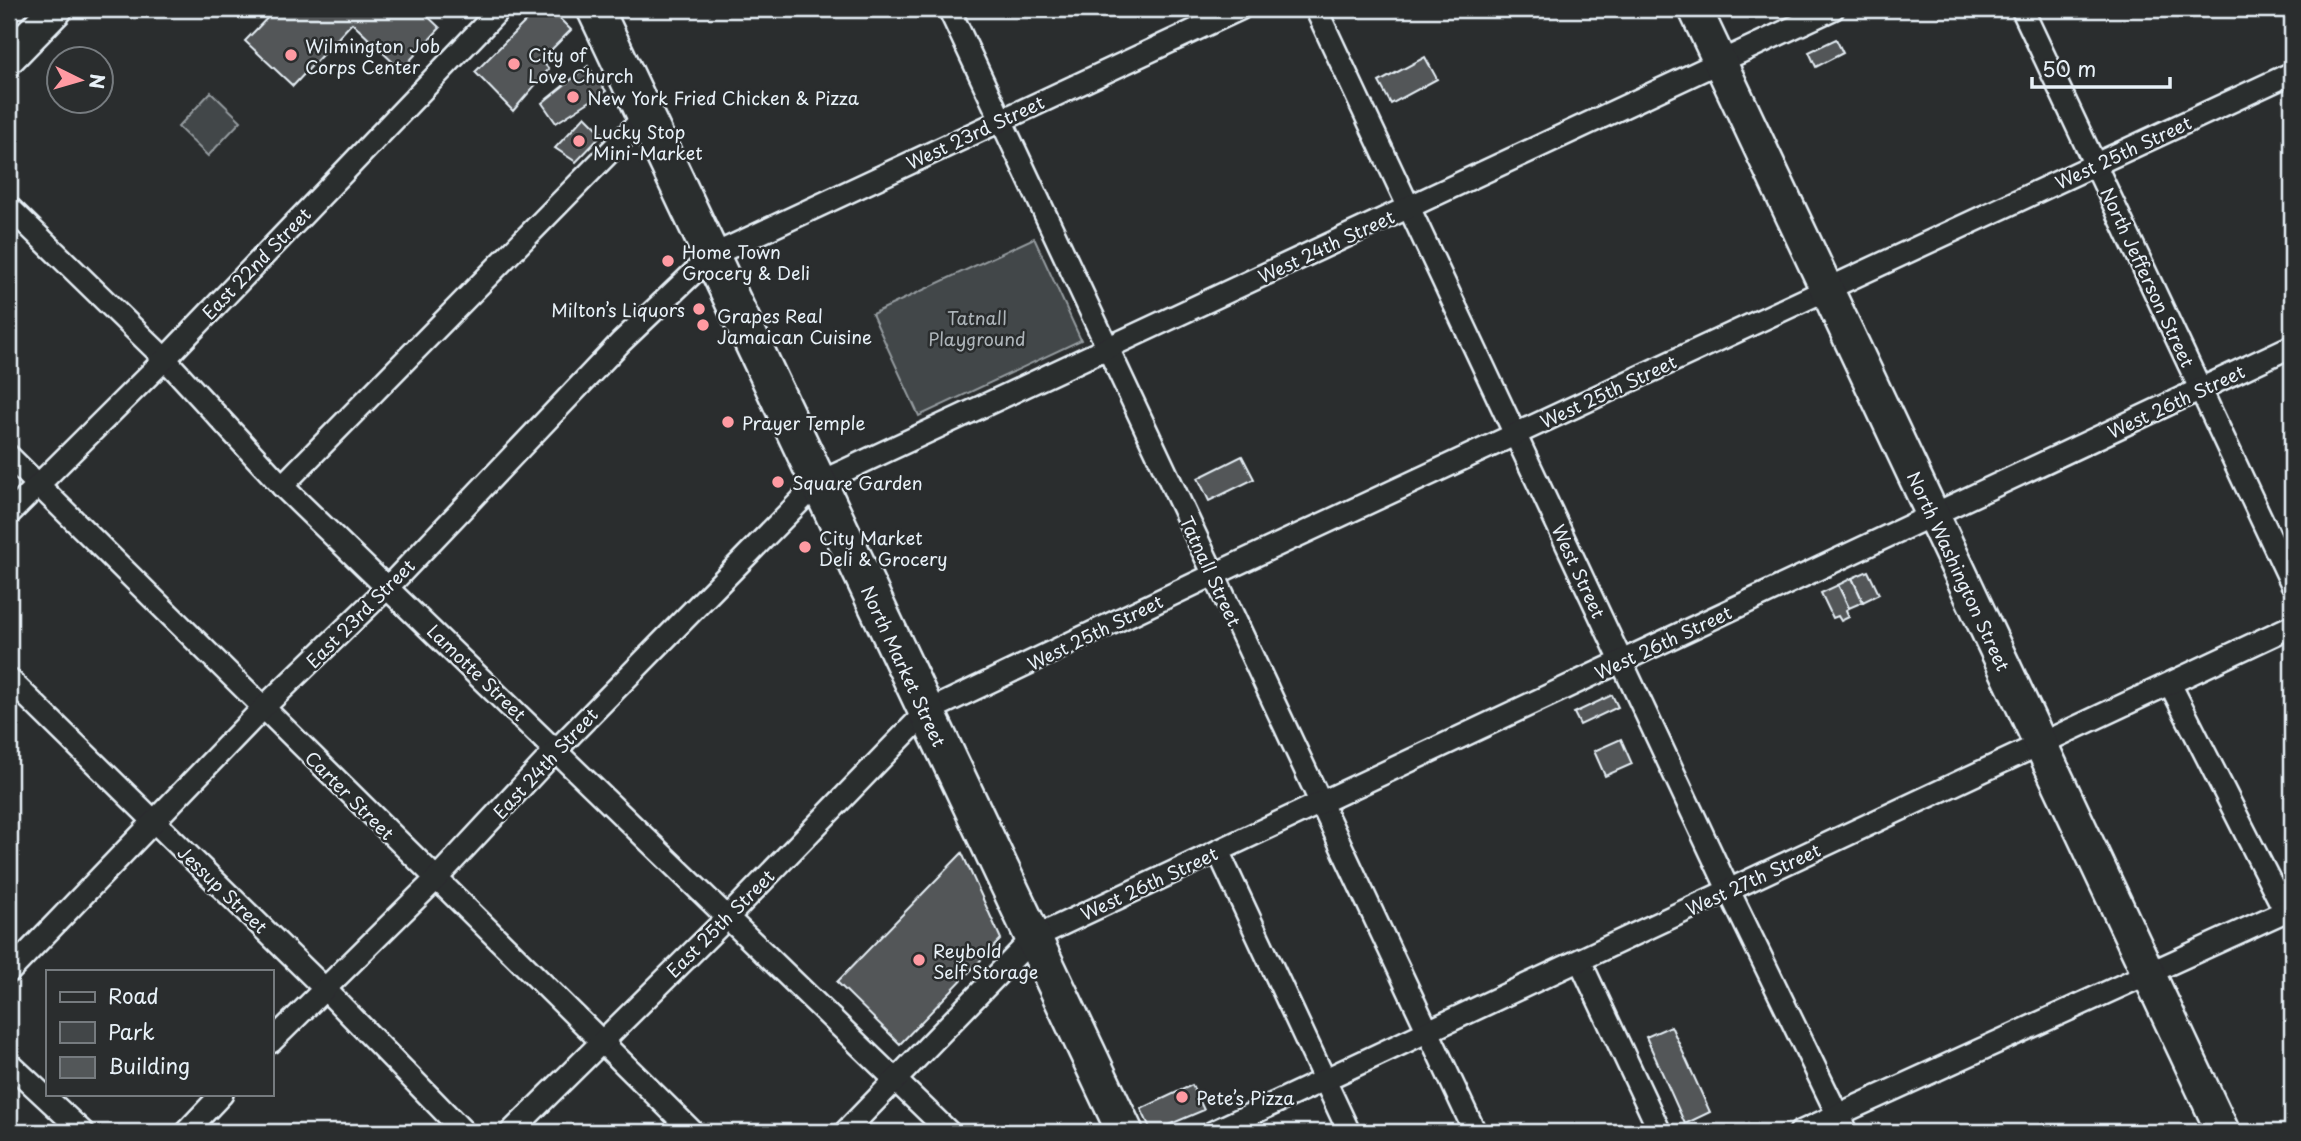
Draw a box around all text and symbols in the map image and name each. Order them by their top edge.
place label: Wilmington Job Corps Center [305,32,440,80]
place label: City of Love Church [528,41,634,89]
north arrow [46,46,116,116]
scale bar [2032,46,2170,90]
marker: Wilmington Job Corps Center [283,47,299,63]
text: 50 m [2042,52,2096,84]
marker: City of Love Church [506,56,522,72]
text: N [83,73,113,90]
place label: New York Fried Chicken & Pizza [587,84,860,111]
street label: West 23rd Street [902,88,1048,176]
marker: New York Fried Chicken & Pizza [565,89,581,105]
street label: West 25th Street [2050,109,2196,195]
place label: Lucky Stop Mini-Market [593,118,703,166]
marker: Lucky Stop Mini-Market [571,133,587,149]
street label: North Jefferson Street [2094,182,2202,372]
street label: East 22nd Street [195,201,317,325]
street label: West 24th Street [1253,203,1399,289]
place label: Home Town Grocery & Deli [682,238,810,286]
marker: Home Town Grocery & Deli [660,253,676,269]
place label: Milton’s Liquors [551,296,685,323]
marker: Milton’s Liquors [691,301,707,317]
place label: Grapes Real Jamaican Cuisine [717,302,872,350]
park label: Tatnall Playground [928,304,1026,352]
marker: Grapes Real Jamaican Cuisine [695,317,711,333]
street label: West 25th Street [1535,348,1681,434]
street label: West 26th Street [2103,357,2249,445]
place label: Prayer Temple [742,409,866,436]
marker: Prayer Temple [720,414,736,430]
street label: North Washington Street [1901,467,2017,675]
place label: Square Garden [792,469,923,496]
marker: Square Garden [770,474,786,490]
street label: Tatnall Street [1174,511,1248,631]
street label: West Street [1545,520,1613,622]
place label: City Market Deli & Grocery [819,524,948,572]
marker: City Market Deli & Grocery [797,539,813,555]
street label: East 23rd Street [299,552,421,674]
street label: North Market Street [855,581,953,751]
street label: West 25th Street [1023,587,1167,677]
street label: West 26th Street [1590,598,1736,686]
street label: Lamotte Street [421,618,533,727]
street label: East 24th Street [486,701,604,825]
street label: Carter Street [299,744,401,846]
street label: West 27th Street [1681,836,1825,922]
street label: Jessup Street [172,839,274,939]
street label: West 26th Street [1076,839,1222,927]
street label: East 25th Street [660,863,780,983]
place label: Reybold Self Storage [933,937,1038,985]
marker: Reybold Self Storage [911,952,927,968]
legend [46,970,273,1096]
text: Road [108,979,159,1011]
text: Park [108,1015,155,1047]
text: Building [108,1049,190,1081]
place label: Pete’s Pizza [1196,1084,1295,1111]
marker: Pete’s Pizza [1174,1089,1190,1105]

